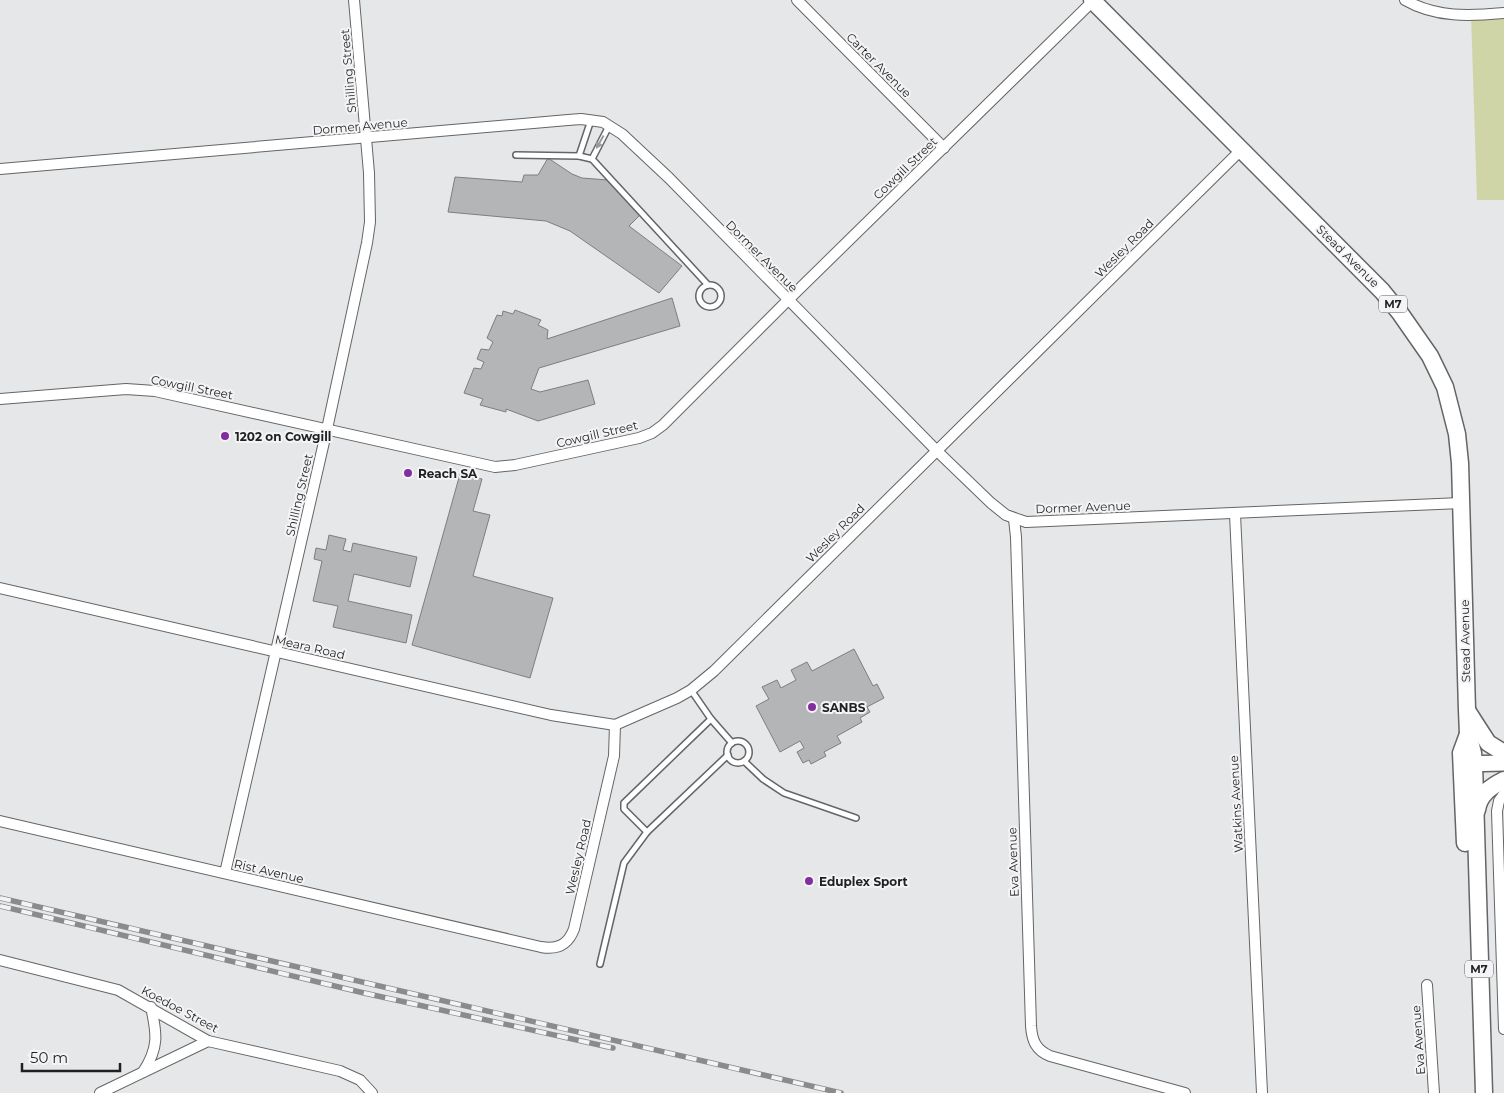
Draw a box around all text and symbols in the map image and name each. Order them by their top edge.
street label: Shilling Street [337,28,359,114]
street label: Carter Avenue [843,29,915,101]
street label: Dormer Avenue [312,114,408,138]
street label: Cowgill Street [870,134,940,202]
one-way arrow [596,135,605,148]
street label: Wesley Road [1091,215,1157,281]
street label: Dormer Avenue [723,217,801,295]
street label: Stead Avenue [1313,221,1383,291]
road number: M7 [1379,296,1407,312]
street label: Cowgill Street [150,372,234,402]
street label: Cowgill Street [555,417,639,451]
place label: 1202 on Cowgill [235,429,331,444]
marker: 1202 on Cowgill [219,430,231,442]
street label: Shilling Street [282,452,316,538]
place label: Reach SA [418,466,478,481]
marker: Reach SA [402,467,414,479]
street label: Dormer Avenue [1035,498,1131,516]
street label: Wesley Road [802,500,868,566]
street label: Stead Avenue [1457,600,1473,682]
street label: Meara Road [273,632,347,662]
place label: SANBS [822,700,866,715]
marker: SANBS [806,701,818,713]
street label: Watkins Avenue [1226,755,1246,853]
street label: Wesley Road [562,818,594,896]
street label: Eva Avenue [1004,827,1022,897]
street label: Rist Avenue [233,856,305,886]
place label: Eduplex Sport [819,874,909,889]
marker: Eduplex Sport [803,875,815,887]
road number: M7 [1465,961,1493,978]
street label: Koedoe Street [139,982,221,1036]
street label: Eva Avenue [1408,1005,1428,1075]
scale bar [22,1040,120,1072]
text: 50 m [30,1048,68,1067]

